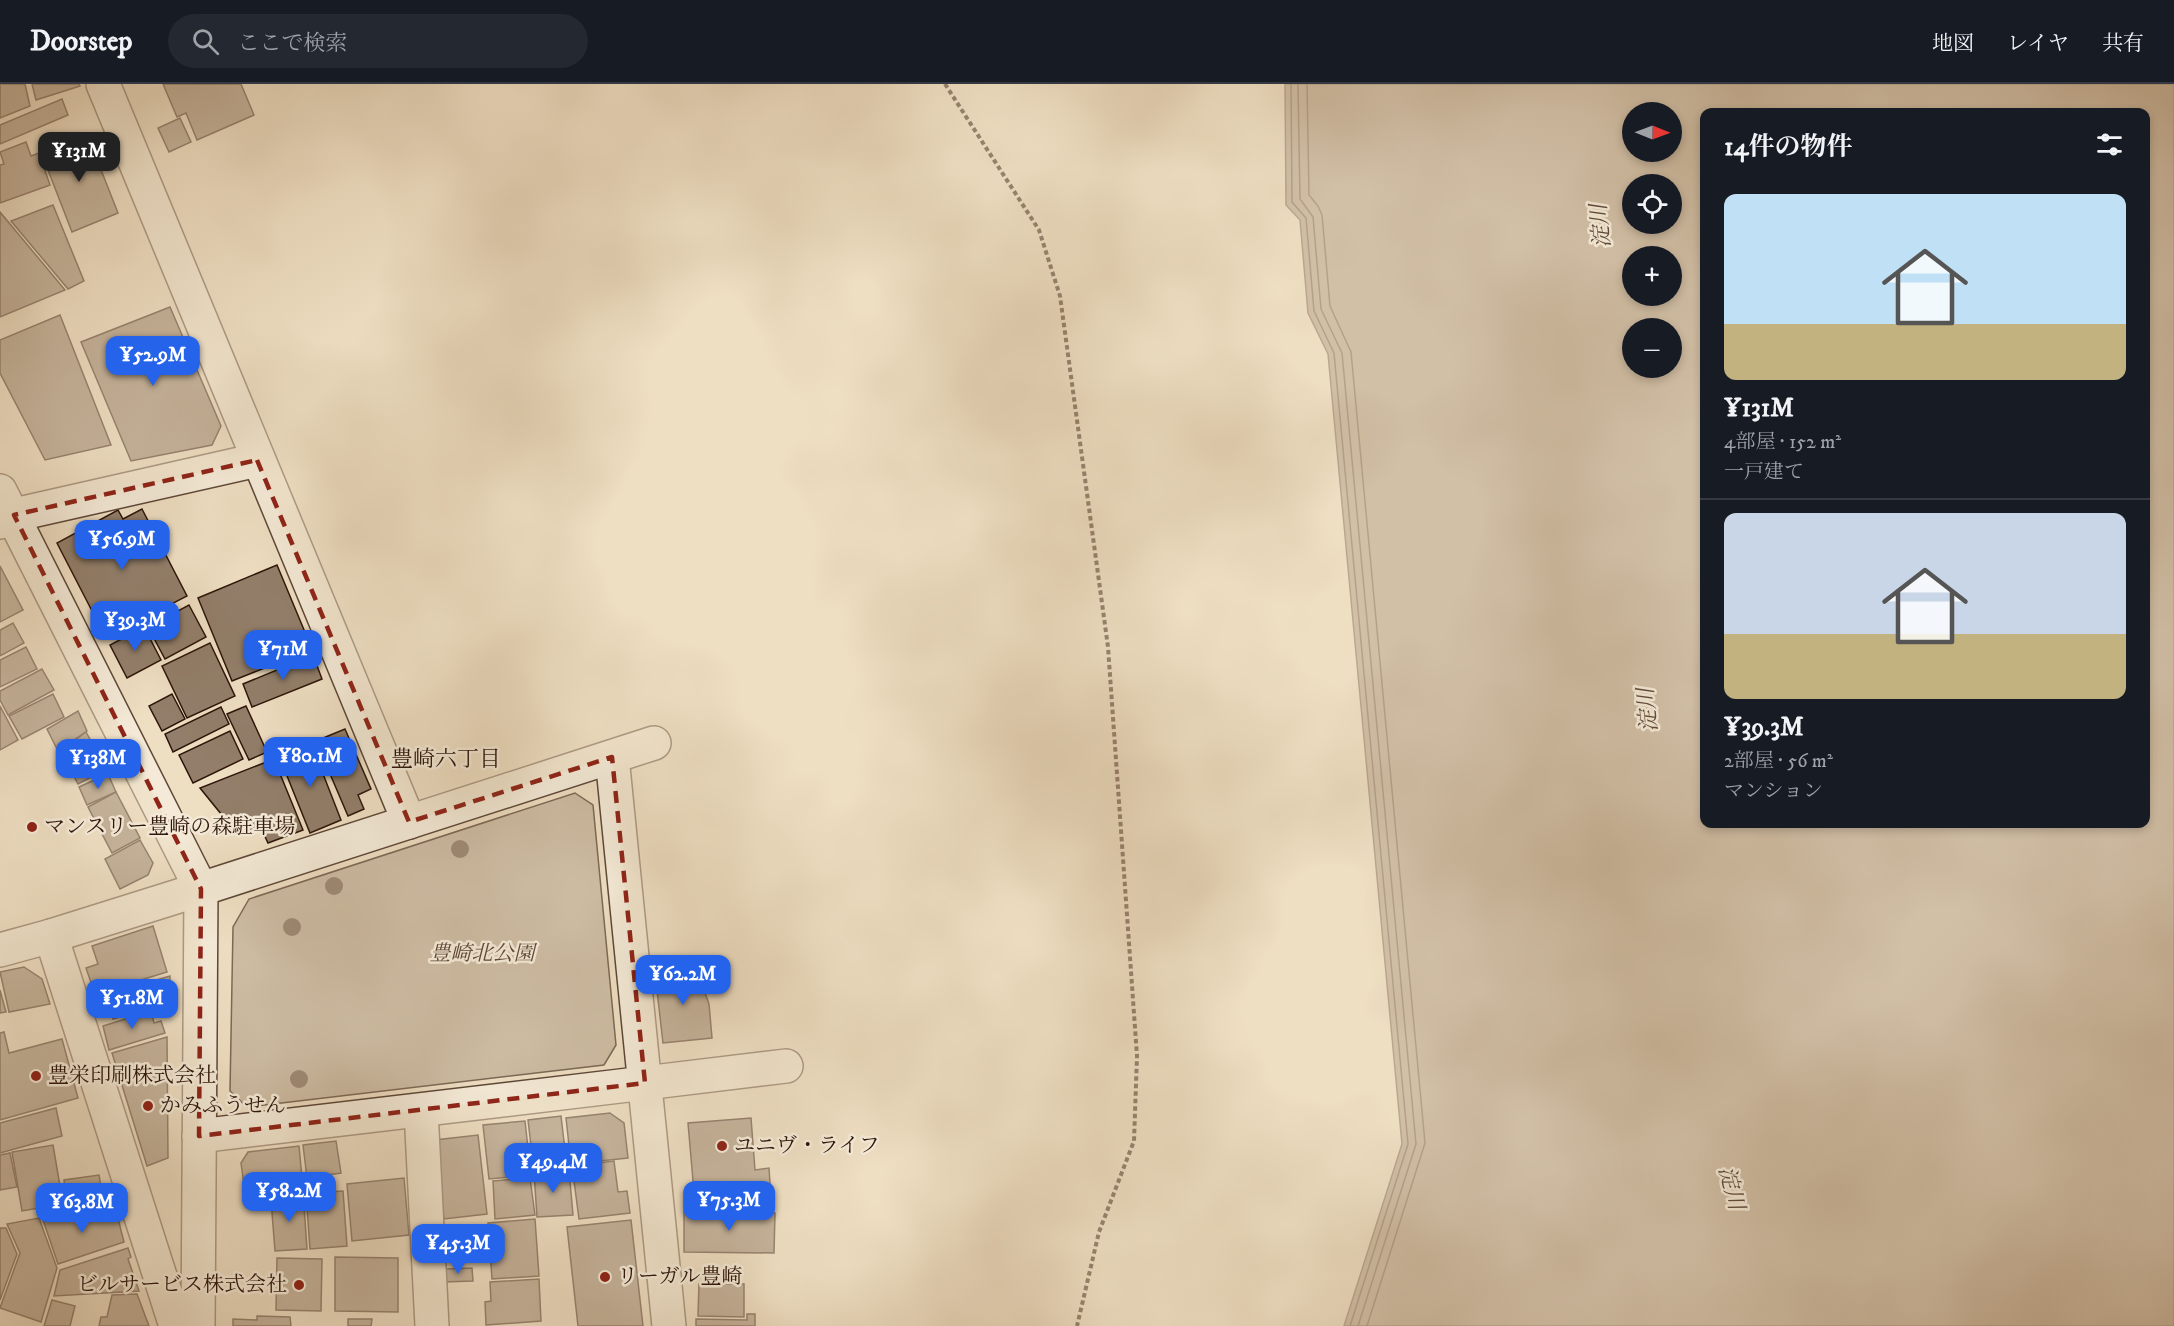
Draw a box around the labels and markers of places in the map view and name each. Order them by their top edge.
pin: ¥131M [37,132,121,183]
pin: ¥52.9M [104,336,202,387]
pin: ¥56.9M [73,520,171,571]
pin: ¥39.3M [86,601,184,652]
pin: ¥71M [247,630,319,681]
pin: ¥80.1M [261,737,359,788]
pin: ¥138M [56,739,140,790]
place label: マンスリー豊崎の森駐車場 [44,814,295,840]
marker: マンスリー豊崎の森駐車場 [25,820,39,834]
pin: ¥62.2M [634,955,732,1006]
pin: ¥51.8M [83,979,181,1030]
place label: 豊栄印刷株式会社 [48,1063,216,1089]
marker: 豊栄印刷株式会社 [29,1069,43,1083]
place label: かみふうせん [160,1093,286,1119]
marker: かみふうせん [141,1099,155,1113]
place label: ユニヴ・ライフ [734,1133,880,1159]
marker: ユニヴ・ライフ [715,1139,729,1153]
pin: ¥49.4M [504,1143,602,1194]
pin: ¥58.2M [240,1172,338,1223]
pin: ¥75.3M [680,1181,778,1232]
pin: ¥63.8M [33,1183,131,1234]
pin: ¥45.3M [409,1224,507,1275]
place label: リーガル豊崎 [617,1264,743,1290]
marker: リーガル豊崎 [598,1270,612,1284]
place label: ビルサービス株式会社 [77,1272,287,1298]
marker: ビルサービス株式会社 [292,1278,306,1292]

